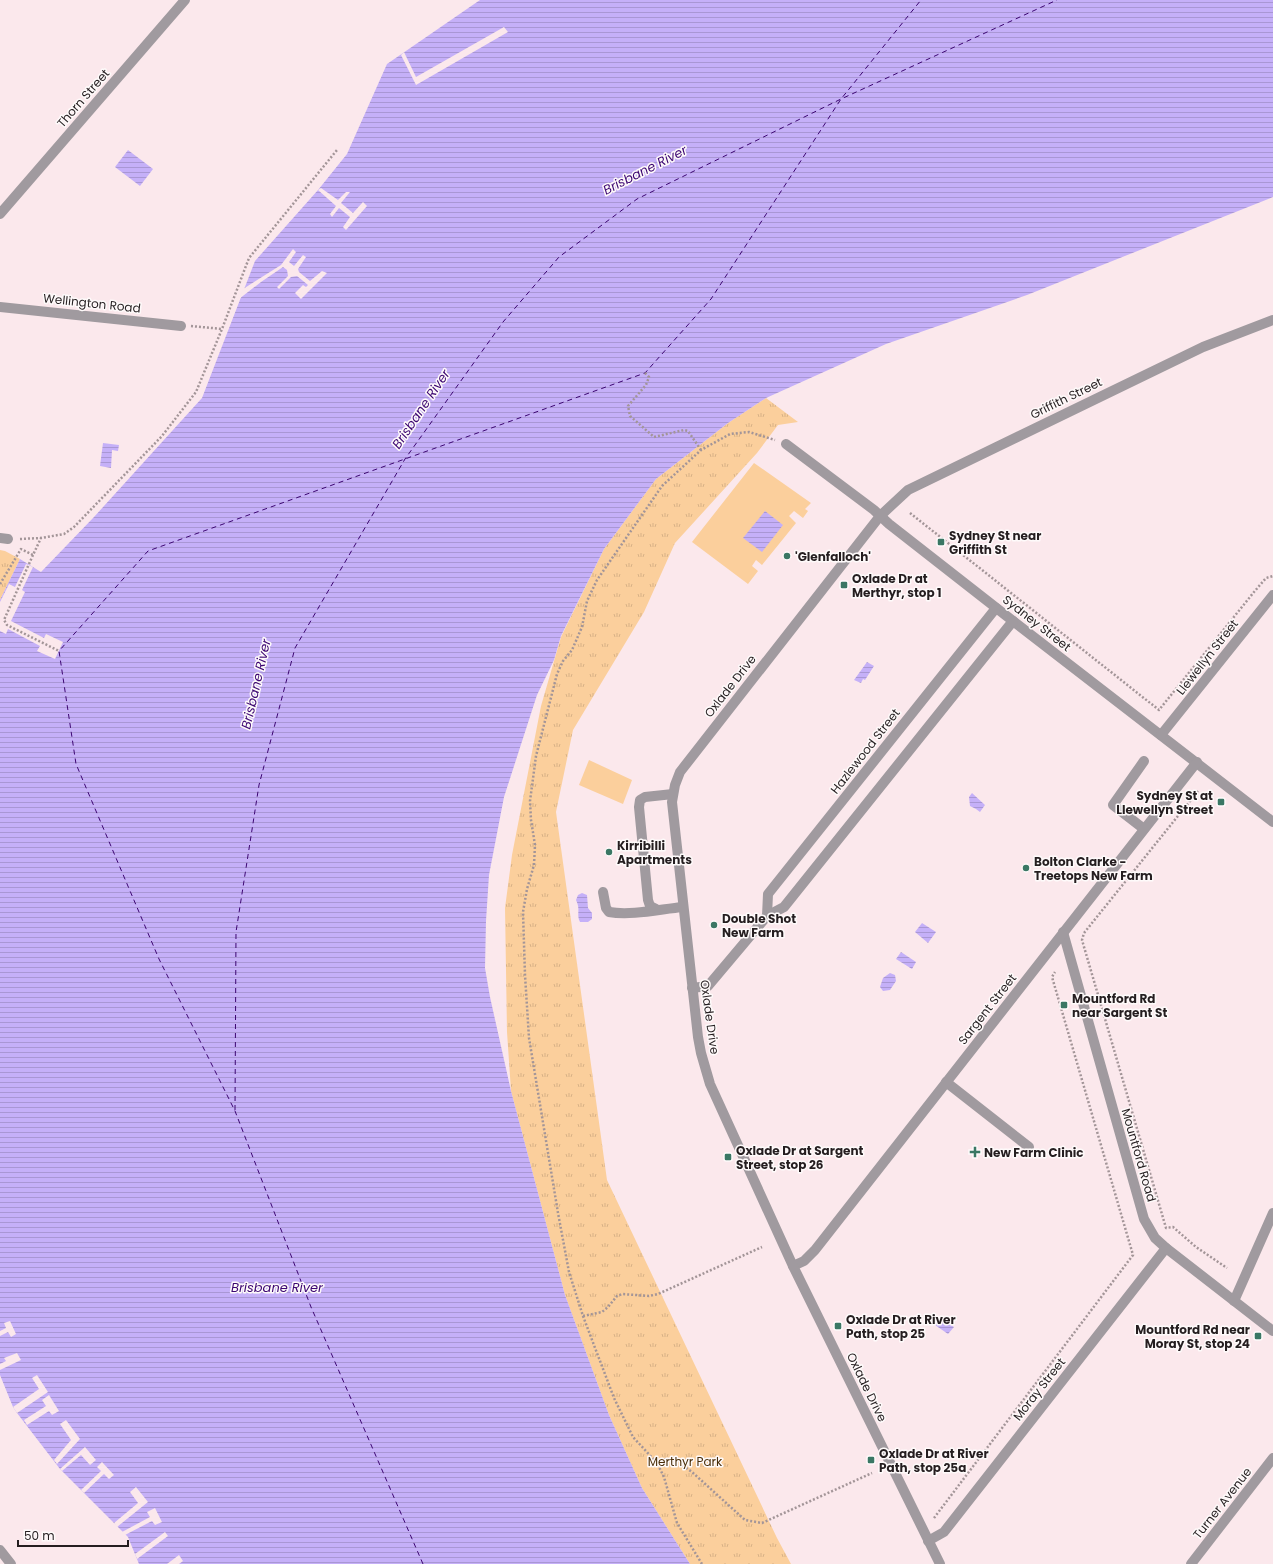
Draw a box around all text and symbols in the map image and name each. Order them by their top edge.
street label: Thorn Street [53,65,113,131]
water label: Brisbane River [600,140,691,199]
street label: Wellington Road [42,289,142,317]
water label: Brisbane River [387,365,455,452]
street label: Griffith Street [1027,373,1105,423]
place label: Sydney St near Griffith St [949,527,1041,558]
marker: Sydney St near Griffith St [936,537,946,547]
place label: 'Glenfalloch' [795,548,871,565]
marker: 'Glenfalloch' [782,551,792,561]
place label: Oxlade Dr at Merthyr, stop 1 [852,570,942,601]
marker: Oxlade Dr at Merthyr, stop 1 [839,580,849,590]
street label: Sydney Street [999,591,1075,655]
street label: Llewellyn Street [1172,616,1242,698]
water label: Brisbane River [236,636,276,731]
street label: Oxlade Drive [700,651,760,721]
street label: Hazlewood Street [826,705,904,797]
place label: Sydney St at Llewellyn Street [1116,787,1213,818]
marker: Sydney St at Llewellyn Street [1216,797,1226,807]
place label: Kirribilli Apartments [617,837,692,868]
marker: Kirribilli Apartments [604,847,614,857]
place label: Bolton Clarke - Treetops New Farm [1034,853,1153,884]
marker: Bolton Clarke - Treetops New Farm [1021,863,1031,873]
place label: Double Shot New Farm [722,910,796,941]
marker: Double Shot New Farm [709,920,719,930]
street label: Sargent Street [954,970,1020,1048]
street label: Oxlade Drive [696,979,724,1055]
place label: Mountford Rd near Sargent St [1072,990,1167,1021]
marker: Mountford Rd near Sargent St [1059,1000,1069,1010]
street label: Mountford Road [1118,1106,1160,1204]
place label: Oxlade Dr at Sargent Street, stop 26 [736,1142,864,1173]
place label: New Farm Clinic [984,1144,1084,1161]
marker: New Farm Clinic [969,1146,981,1158]
marker: Oxlade Dr at Sargent Street, stop 26 [723,1152,733,1162]
water label: Brisbane River [231,1278,324,1297]
place label: Oxlade Dr at River Path, stop 25 [846,1311,956,1342]
marker: Oxlade Dr at River Path, stop 25 [833,1321,843,1331]
place label: Mountford Rd near Moray St, stop 24 [1135,1321,1250,1352]
marker: Mountford Rd near Moray St, stop 24 [1253,1331,1263,1341]
street label: Oxlade Drive [843,1350,891,1424]
street label: Moray Street [1009,1354,1069,1424]
place label: Oxlade Dr at River Path, stop 25a [879,1445,989,1476]
park label: Merthyr Park [648,1453,723,1470]
marker: Oxlade Dr at River Path, stop 25a [866,1455,876,1465]
street label: Turner Avenue [1189,1464,1255,1542]
scale bar [18,1522,128,1548]
text: 50 m [24,1527,55,1544]

